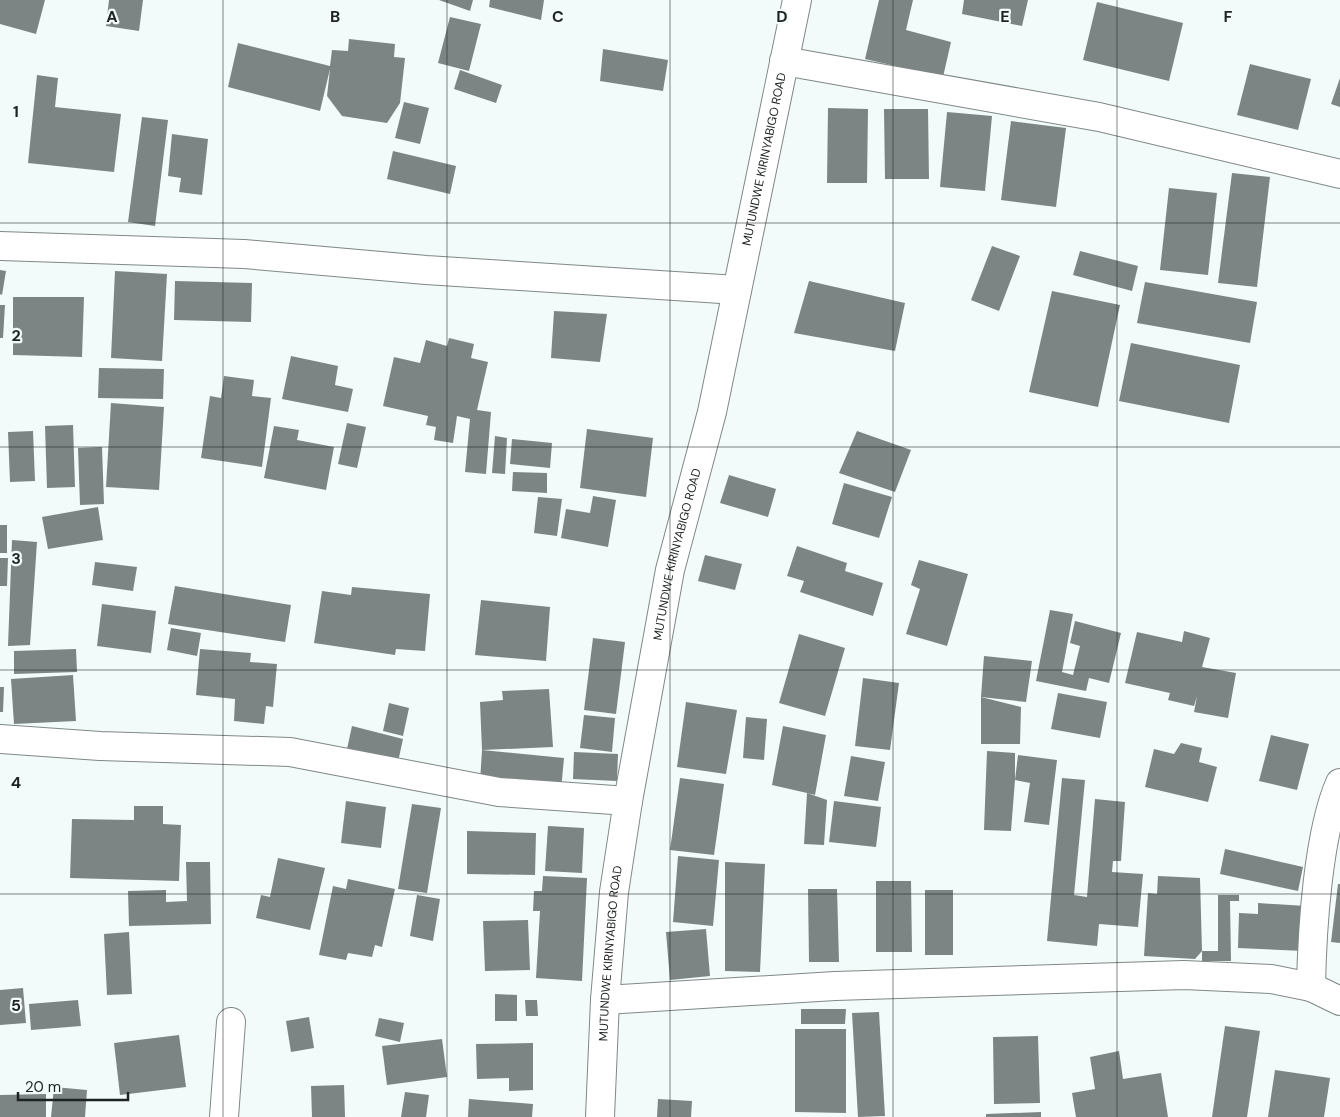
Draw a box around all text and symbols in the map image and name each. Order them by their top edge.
text: A [106,6,118,27]
text: B [330,6,340,27]
text: C [552,6,564,27]
text: D [776,6,788,27]
text: E [1000,6,1010,27]
text: F [1224,6,1233,27]
street label: MUTUNDWE KIRINYABIGO ROAD [739,71,790,247]
text: 1 [13,101,19,122]
text: 2 [11,325,21,346]
street label: MUTUNDWE KIRINYABIGO ROAD [649,467,705,642]
text: 3 [11,548,21,569]
text: 4 [11,772,21,793]
street label: MUTUNDWE KIRINYABIGO ROAD [595,864,626,1042]
text: 5 [11,995,21,1016]
scale bar [18,1070,128,1102]
text: 20 m [25,1077,61,1097]

